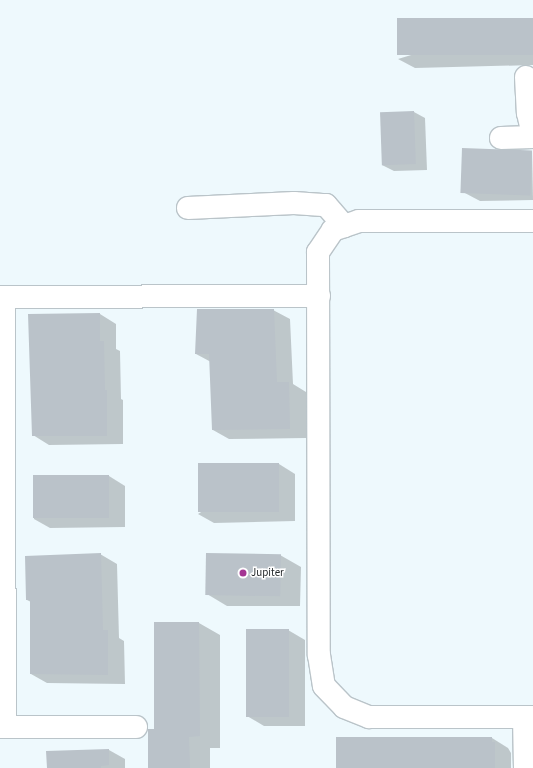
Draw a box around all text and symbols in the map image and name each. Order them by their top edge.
place label: Jupiter [251,566,284,580]
marker: Jupiter [238,568,248,578]

